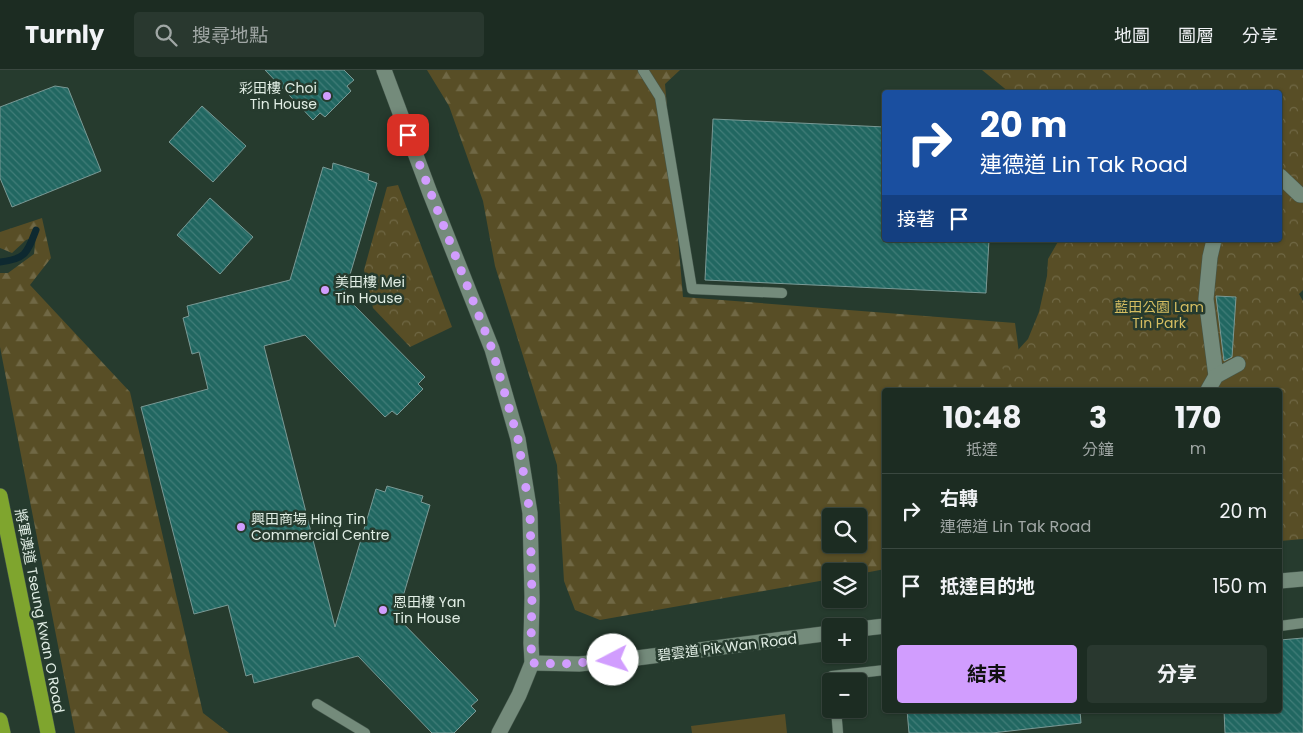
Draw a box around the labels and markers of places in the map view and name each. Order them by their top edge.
place label: 彩田樓 Choi Tin House [239,78,317,114]
marker: 彩田樓 Choi Tin House [321,90,333,102]
pin [387,114,429,156]
place label: 美田樓 Mei Tin House [335,272,405,308]
marker: 美田樓 Mei Tin House [319,284,331,296]
place label: 興田商場 Hing Tin Commercial Centre [251,509,390,545]
marker: 興田商場 Hing Tin Commercial Centre [235,521,247,533]
place label: 恩田樓 Yan Tin House [393,592,465,628]
marker: 恩田樓 Yan Tin House [377,604,389,616]

